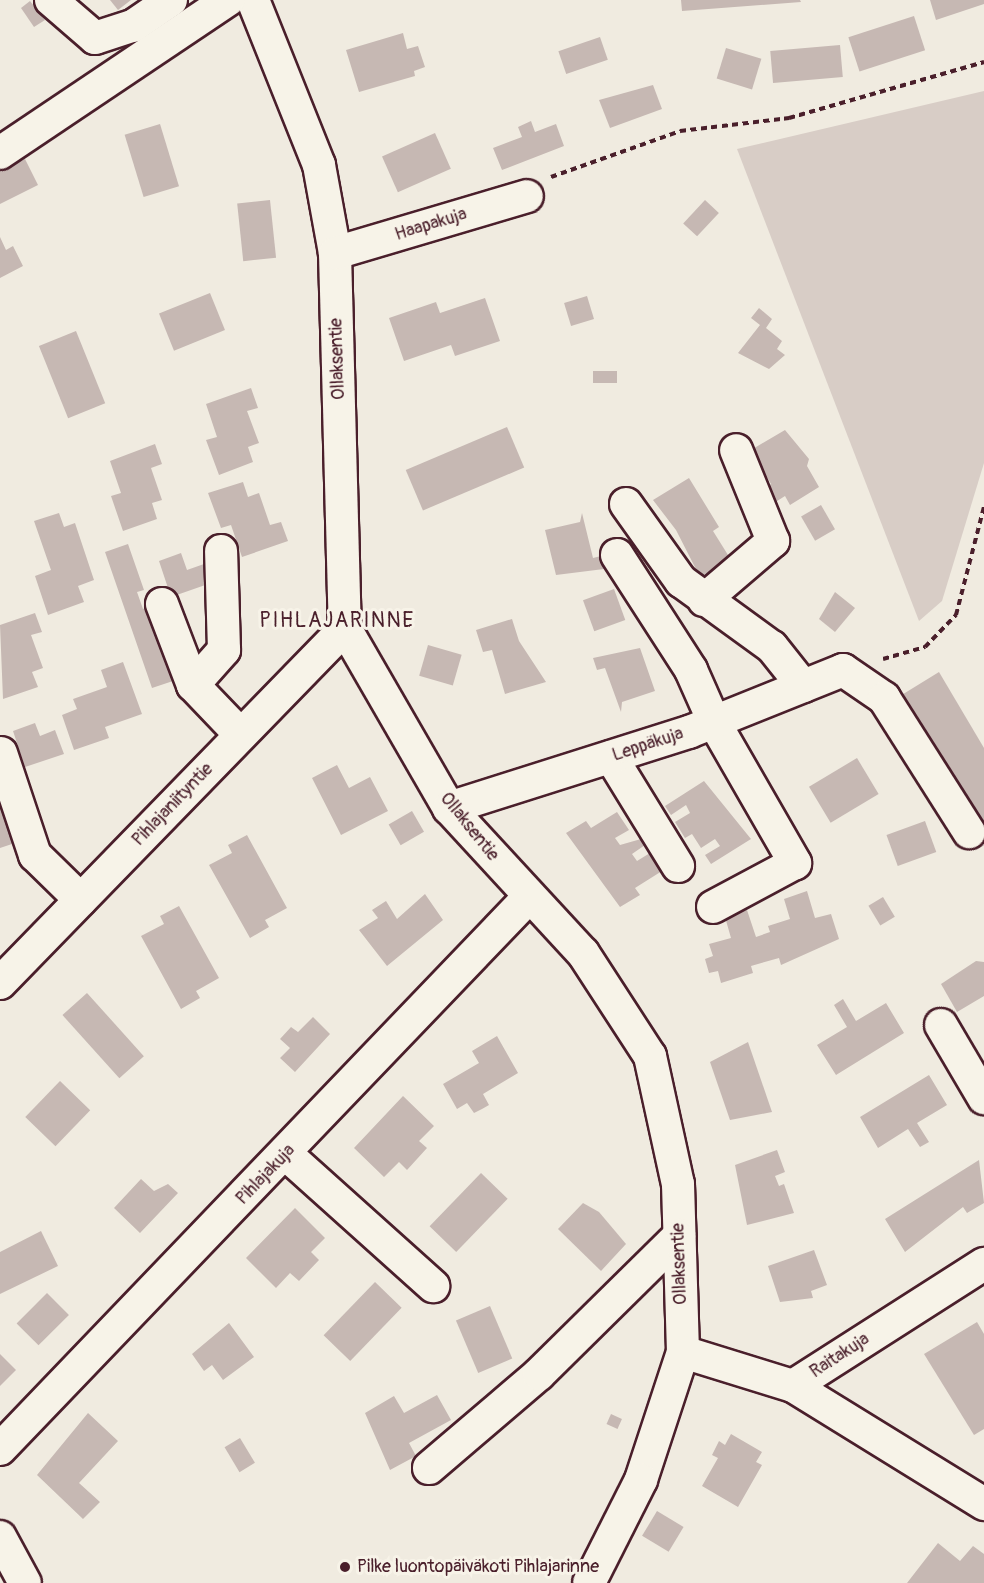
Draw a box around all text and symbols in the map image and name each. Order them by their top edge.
street label: Haapakuja [392,204,470,246]
street label: Ollaksentie [326,318,350,400]
district label: PIHLAJARINNE [259,608,415,634]
street label: Leppäkuja [610,723,686,767]
street label: Pihlajaniityntie [128,759,218,851]
street label: Ollaksentie [435,788,503,866]
street label: Pihlajakuja [232,1140,300,1210]
street label: Ollaksentie [668,1223,692,1305]
street label: Raitakuja [806,1329,874,1383]
place label: Pilke luontopäiväkoti Pihlajarinne [357,1556,599,1578]
marker: Pilke luontopäiväkoti Pihlajarinne [338,1560,352,1574]

